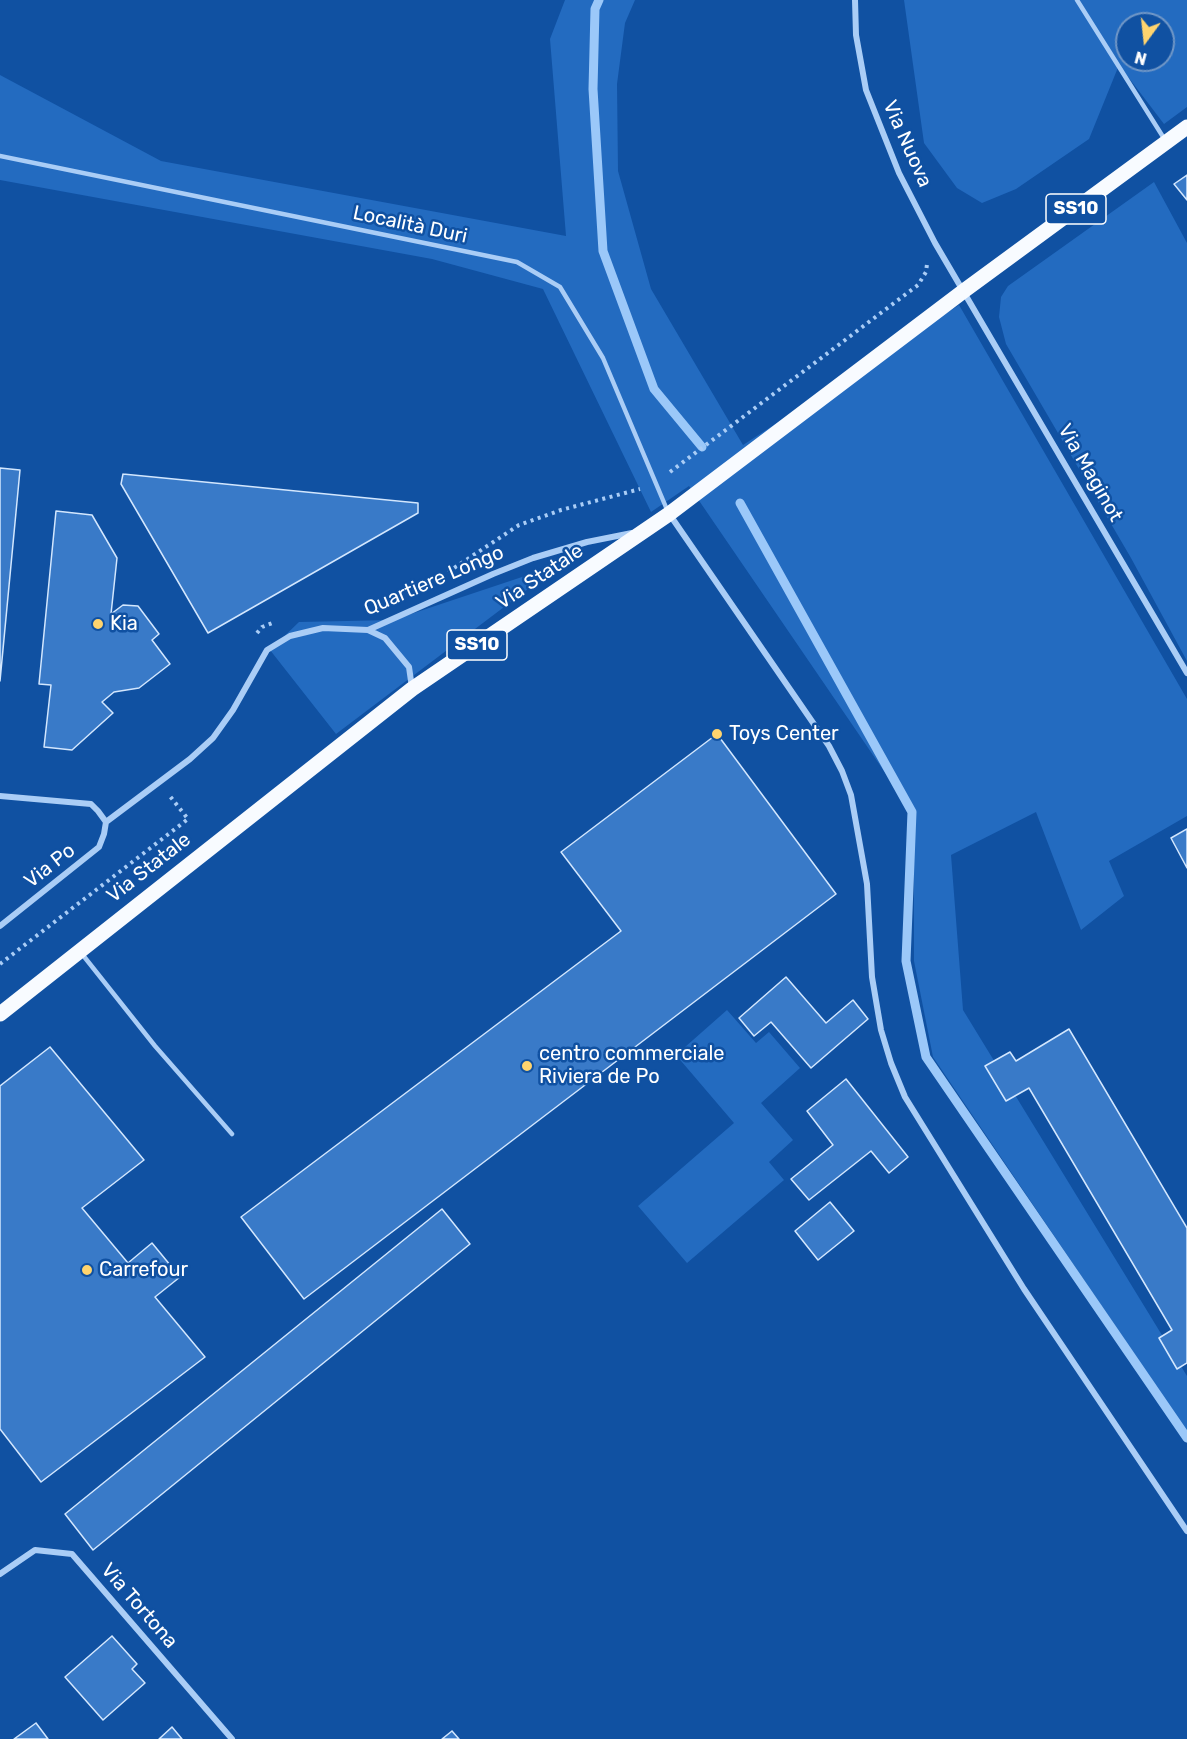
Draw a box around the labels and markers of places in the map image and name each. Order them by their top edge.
place label: Kia [110,612,138,636]
marker: Kia [91,617,105,631]
place label: Toys Center [729,722,839,746]
marker: Toys Center [710,727,724,741]
place label: centro commerciale Riviera de Po [539,1042,724,1089]
marker: centro commerciale Riviera de Po [520,1059,534,1073]
place label: Carrefour [99,1258,188,1282]
marker: Carrefour [80,1263,94,1277]

